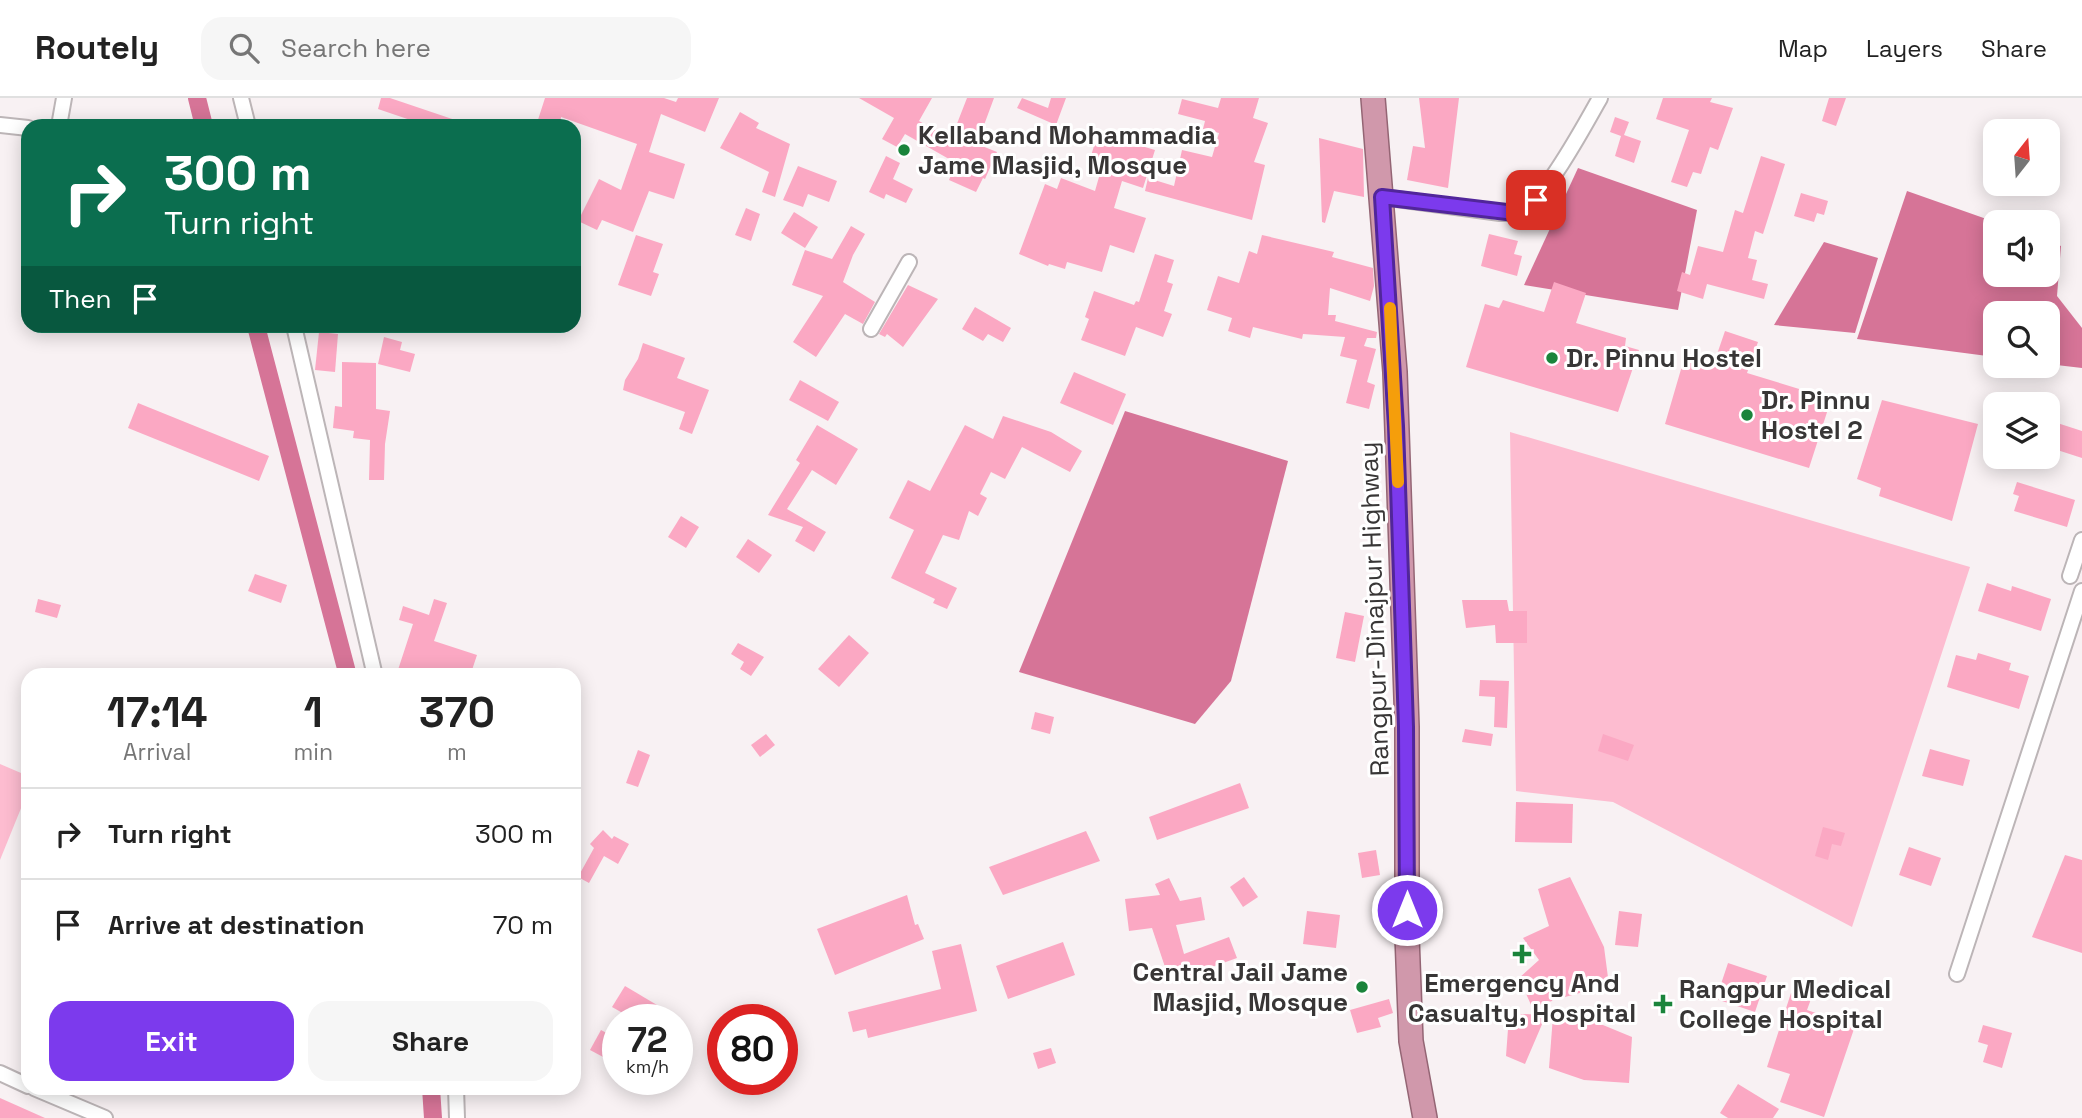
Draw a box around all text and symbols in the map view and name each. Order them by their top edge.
search box [201,17,691,80]
text: Routely [35,27,159,69]
icon: search [225,29,263,67]
text: Search here [281,31,431,65]
text: Map [1778,33,1828,64]
text: Layers [1866,33,1943,64]
text: Share [1981,33,2047,64]
place label: Kellaband Mohammadia Jame Masjid, Mosque [918,118,1216,182]
north arrow [1983,119,2060,196]
map controls [1983,119,2060,469]
text: 300 m [164,142,312,204]
marker: Kellaband Mohammadia Jame Masjid, Mosque [896,142,912,158]
icon: right [49,147,140,238]
pin [1506,170,1566,230]
icon: arrive [1517,181,1555,219]
text: Turn right [164,203,314,243]
button: sound [1983,210,2060,287]
icon: arrive [126,280,164,318]
text: Then [49,282,112,316]
button: search [1983,301,2060,378]
place label: Dr. Pinnu Hostel [1566,341,1762,375]
marker: Dr. Pinnu Hostel [1544,350,1560,366]
place label: Dr. Pinnu Hostel 2 [1761,383,1871,447]
button: layers [1983,392,2060,469]
marker: Dr. Pinnu Hostel 2 [1739,407,1755,423]
street label: Rangpur-Dinajpur Highway [1351,441,1397,777]
text: 17:14 [107,686,208,739]
text: 1 [304,686,323,739]
text: 370 [419,686,495,739]
text: Arrival [123,737,191,767]
text: min [294,737,333,767]
text: m [447,737,467,767]
icon: right [49,815,87,853]
text: Turn right [108,817,232,851]
text: 300 m [475,817,553,851]
position arrow [1370,873,1444,947]
icon: arrive [49,906,87,944]
text: Arrive at destination [108,908,365,942]
text: 70 m [493,908,553,942]
marker: Emergency And Casualty, Hospital [1512,944,1532,964]
place label: Central Jail Jame Masjid, Mosque [1133,955,1348,1019]
place label: Emergency And Casualty, Hospital [1408,966,1636,1030]
place label: Rangpur Medical College Hospital [1679,972,1891,1036]
marker: Central Jail Jame Masjid, Mosque [1354,979,1370,995]
marker: Rangpur Medical College Hospital [1653,994,1673,1014]
button: Exit [49,1001,294,1081]
button: Share [308,1001,553,1081]
speed limit sign: 80 [707,1004,798,1095]
text: 72 [627,1018,668,1062]
text: km/h [626,1055,669,1078]

